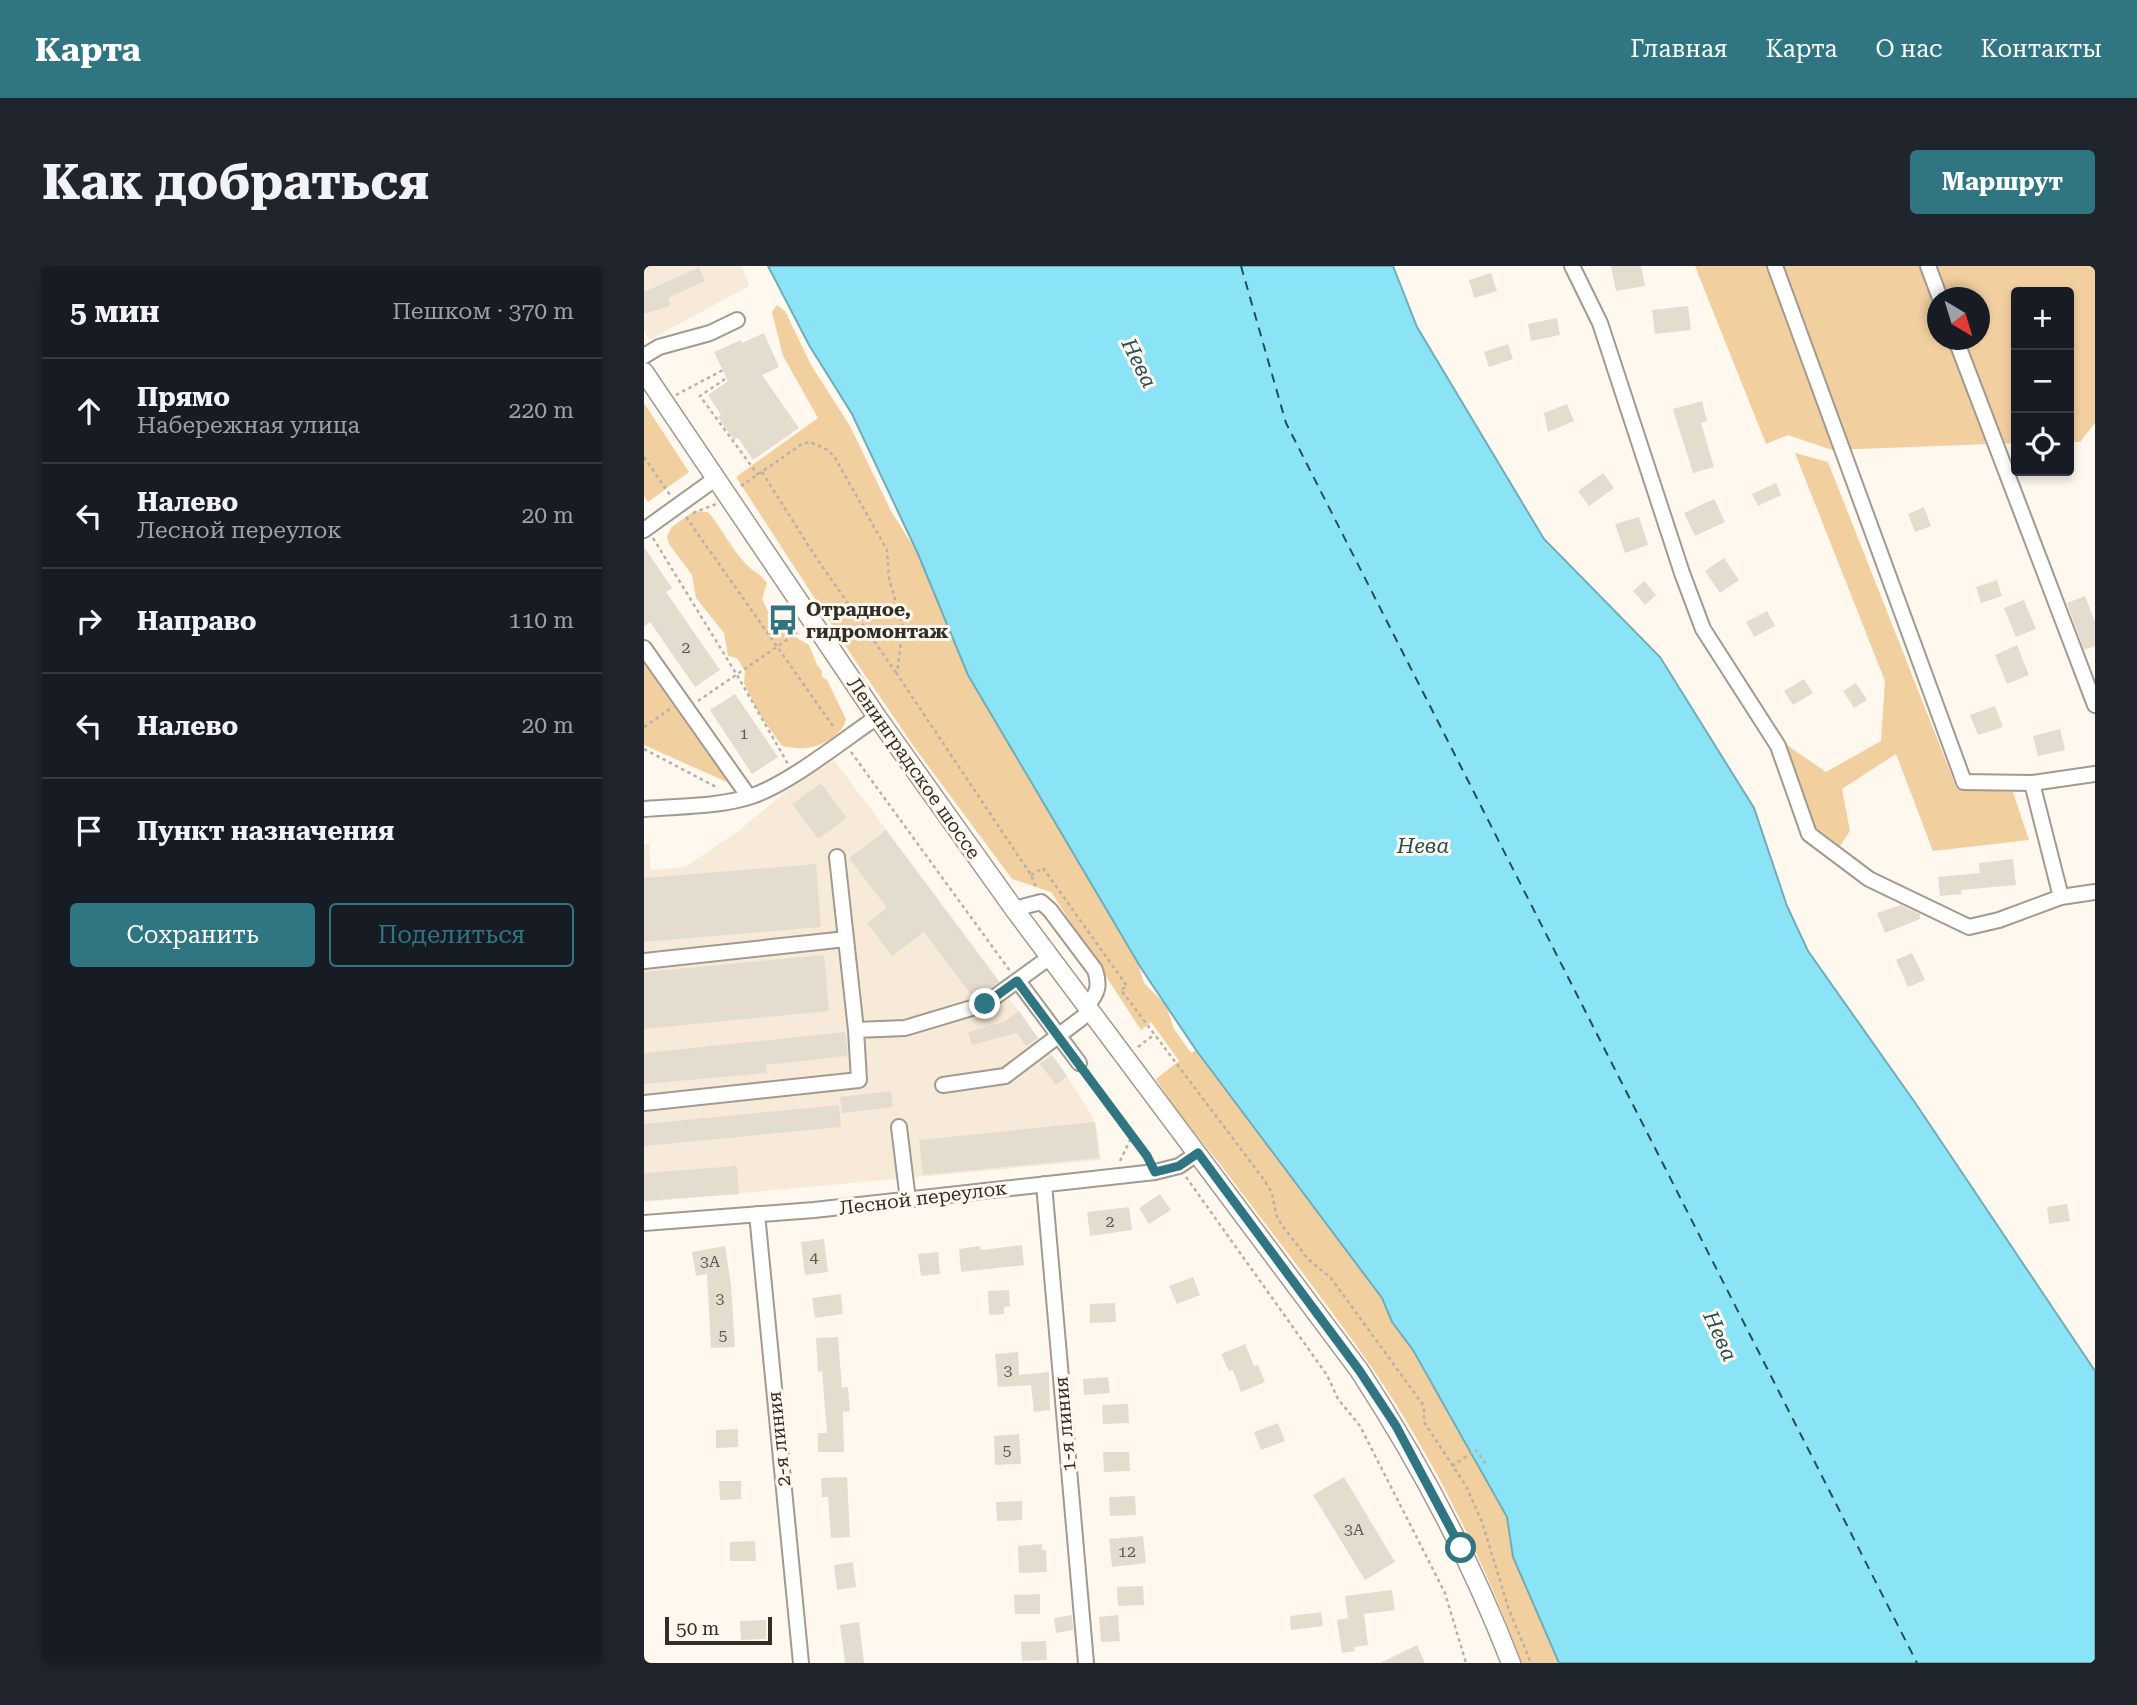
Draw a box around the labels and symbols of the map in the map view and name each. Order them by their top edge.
north arrow [1927,287,1990,350]
water label: Нева [1116,333,1162,392]
place label: Отрадное, гидромонтаж [806,598,949,643]
bus stop icon: Отрадное, гидромонтаж [766,603,800,637]
house number: 2 [682,638,691,657]
street label: Ленинградское шоссе [842,673,986,863]
house number: 1 [740,724,749,743]
water label: Нева [1396,834,1449,858]
route end [969,988,1000,1019]
street label: Лесной переулок [838,1176,1008,1220]
house number: 2 [1106,1212,1115,1231]
house number: 4 [810,1248,819,1267]
house number: 3А [700,1252,721,1271]
house number: 3 [716,1289,725,1308]
water label: Нева [1698,1306,1742,1365]
house number: 5 [719,1326,728,1345]
house number: 3 [1004,1361,1013,1380]
street label: 1-я линия [1049,1375,1081,1473]
street label: 2-я линия [763,1390,795,1488]
house number: 5 [1003,1441,1012,1460]
house number: 3А [1344,1520,1365,1539]
route start [1445,1532,1476,1563]
house number: 12 [1118,1542,1136,1561]
scale bar [665,1614,772,1646]

